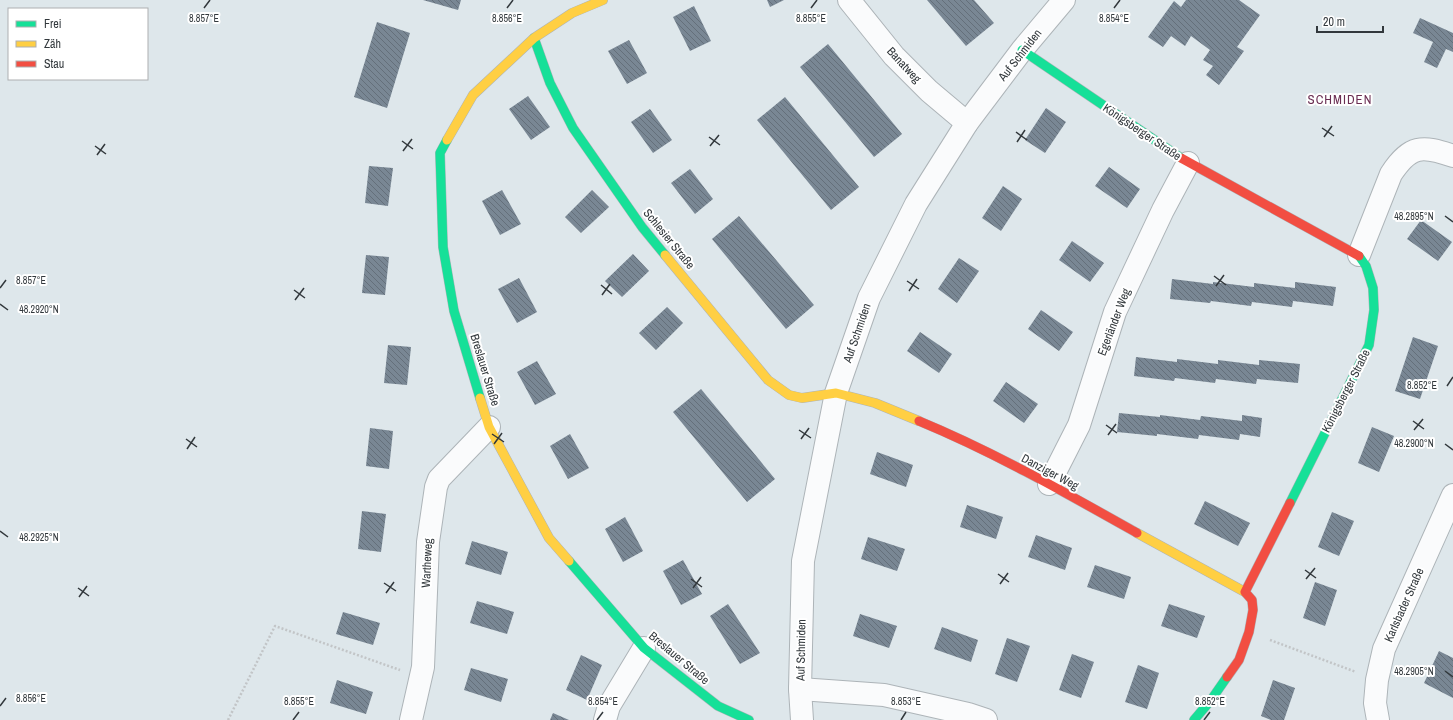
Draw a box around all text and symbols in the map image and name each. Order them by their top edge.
legend [8,8,148,80]
scale bar [1317,8,1383,34]
text: 8.857°E [189,12,219,25]
text: 8.856°E [492,12,522,25]
text: 8.855°E [796,12,826,25]
text: 8.854°E [1099,12,1129,25]
text: 20 m [1323,14,1345,30]
text: Frei [44,16,62,32]
street label: Auf Schmiden [994,26,1045,85]
text: Zäh [44,36,61,52]
street label: Banatweg [883,44,925,87]
text: Stau [44,56,64,72]
district label: SCHMIDEN [1308,91,1372,108]
street label: Königsberger Straße [1100,100,1184,164]
street label: Schlesier Straße [640,205,698,273]
text: 48.2895°N [1394,210,1434,223]
text: 8.857°E [16,274,46,287]
street label: Egerländer Weg [1094,286,1134,358]
street label: Auf Schmiden [839,301,875,366]
text: 48.2920°N [19,303,59,316]
street label: Breslauer Straße [466,332,504,408]
street label: Königsberger Straße [1318,347,1374,435]
text: 8.852°E [1407,379,1437,392]
text: 48.2900°N [1394,437,1434,450]
street label: Danziger Weg [1019,450,1082,494]
text: 48.2925°N [19,531,59,544]
street label: Wartheweg [418,537,436,588]
street label: Karlsbader Straße [1380,565,1428,645]
street label: Auf Schmiden [792,619,810,682]
street label: Breslauer Straße [645,628,713,688]
text: 48.2905°N [1394,665,1434,678]
text: 8.856°E [16,692,46,705]
text: 8.855°E [284,695,314,708]
text: 8.854°E [588,695,618,708]
text: 8.853°E [891,695,921,708]
text: 8.852°E [1195,695,1225,708]

